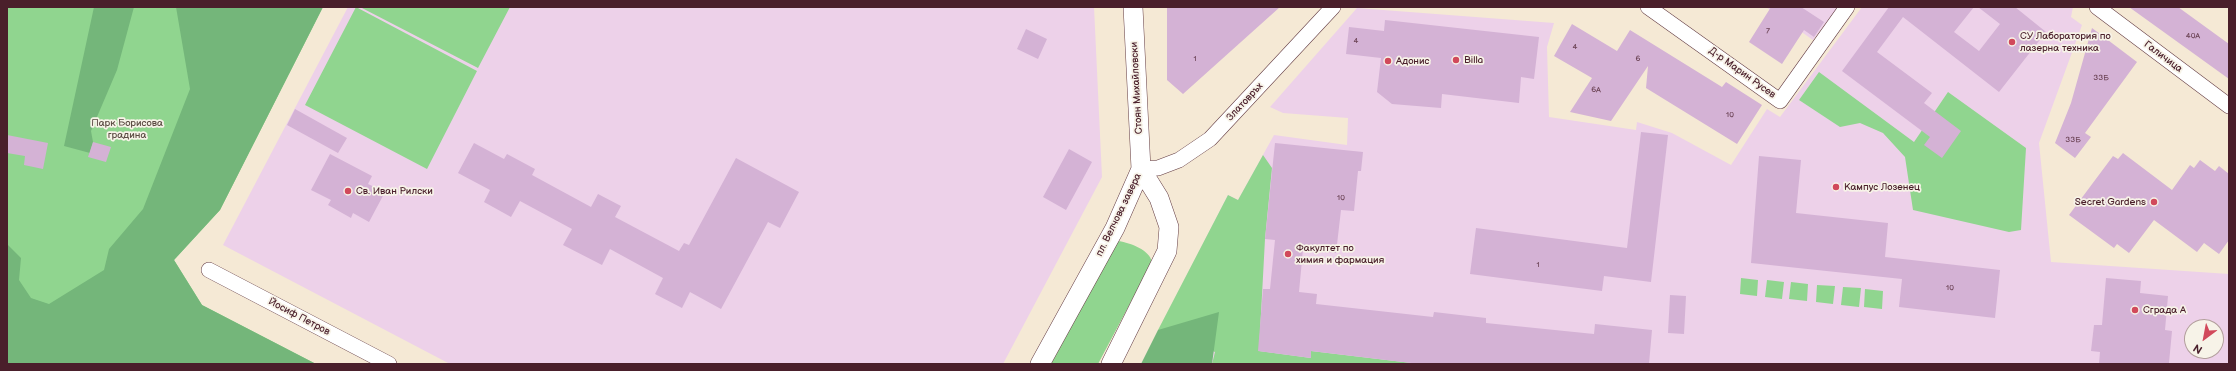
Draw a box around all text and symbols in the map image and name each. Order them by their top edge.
house number: 7 [1766,26,1770,36]
place label: СУ Лаборатория по лазерна техника [2020,30,2111,54]
house number: 40А [2186,31,2200,41]
house number: 4 [1354,36,1358,46]
marker: СУ Лаборатория по лазерна техника [2007,37,2017,47]
street label: Галичица [2141,39,2185,75]
street label: Стоян Михайловски [1129,42,1145,134]
house number: 4 [1573,42,1577,52]
street label: Д-р Марин Русев [1706,45,1778,101]
house number: 1 [1193,54,1197,64]
place label: Billa [1464,54,1483,66]
house number: 6 [1636,54,1640,64]
place label: Адонис [1396,55,1430,67]
marker: Billa [1451,55,1461,65]
marker: Адонис [1383,56,1393,66]
house number: 33Б [2093,73,2109,83]
street label: Златовръх [1224,80,1266,124]
house number: 6А [1591,85,1601,95]
house number: 10 [1726,110,1734,120]
park label: Парк Борисова градина [91,117,163,140]
house number: 33Б [2065,135,2081,145]
street label: пл. Велчова завера [1094,171,1144,259]
place label: Кампус Лозенец [1844,181,1920,193]
marker: Кампус Лозенец [1831,182,1841,192]
place label: Св. Иван Рилски [356,185,433,197]
marker: Св. Иван Рилски [343,186,353,196]
house number: 10 [1337,193,1345,203]
place label: Secret Gardens [2075,196,2146,208]
marker: Secret Gardens [2149,197,2159,207]
place label: Факултет по химия и фармация [1296,242,1384,266]
marker: Факултет по химия и фармация [1283,249,1293,259]
house number: 1 [1536,260,1540,270]
house number: 10 [1946,283,1954,293]
street label: Йосиф Петров [266,296,332,338]
place label: Сграда А [2143,304,2186,316]
marker: Сграда А [2130,305,2140,315]
north arrow [2184,319,2224,359]
text: N [2191,341,2205,356]

